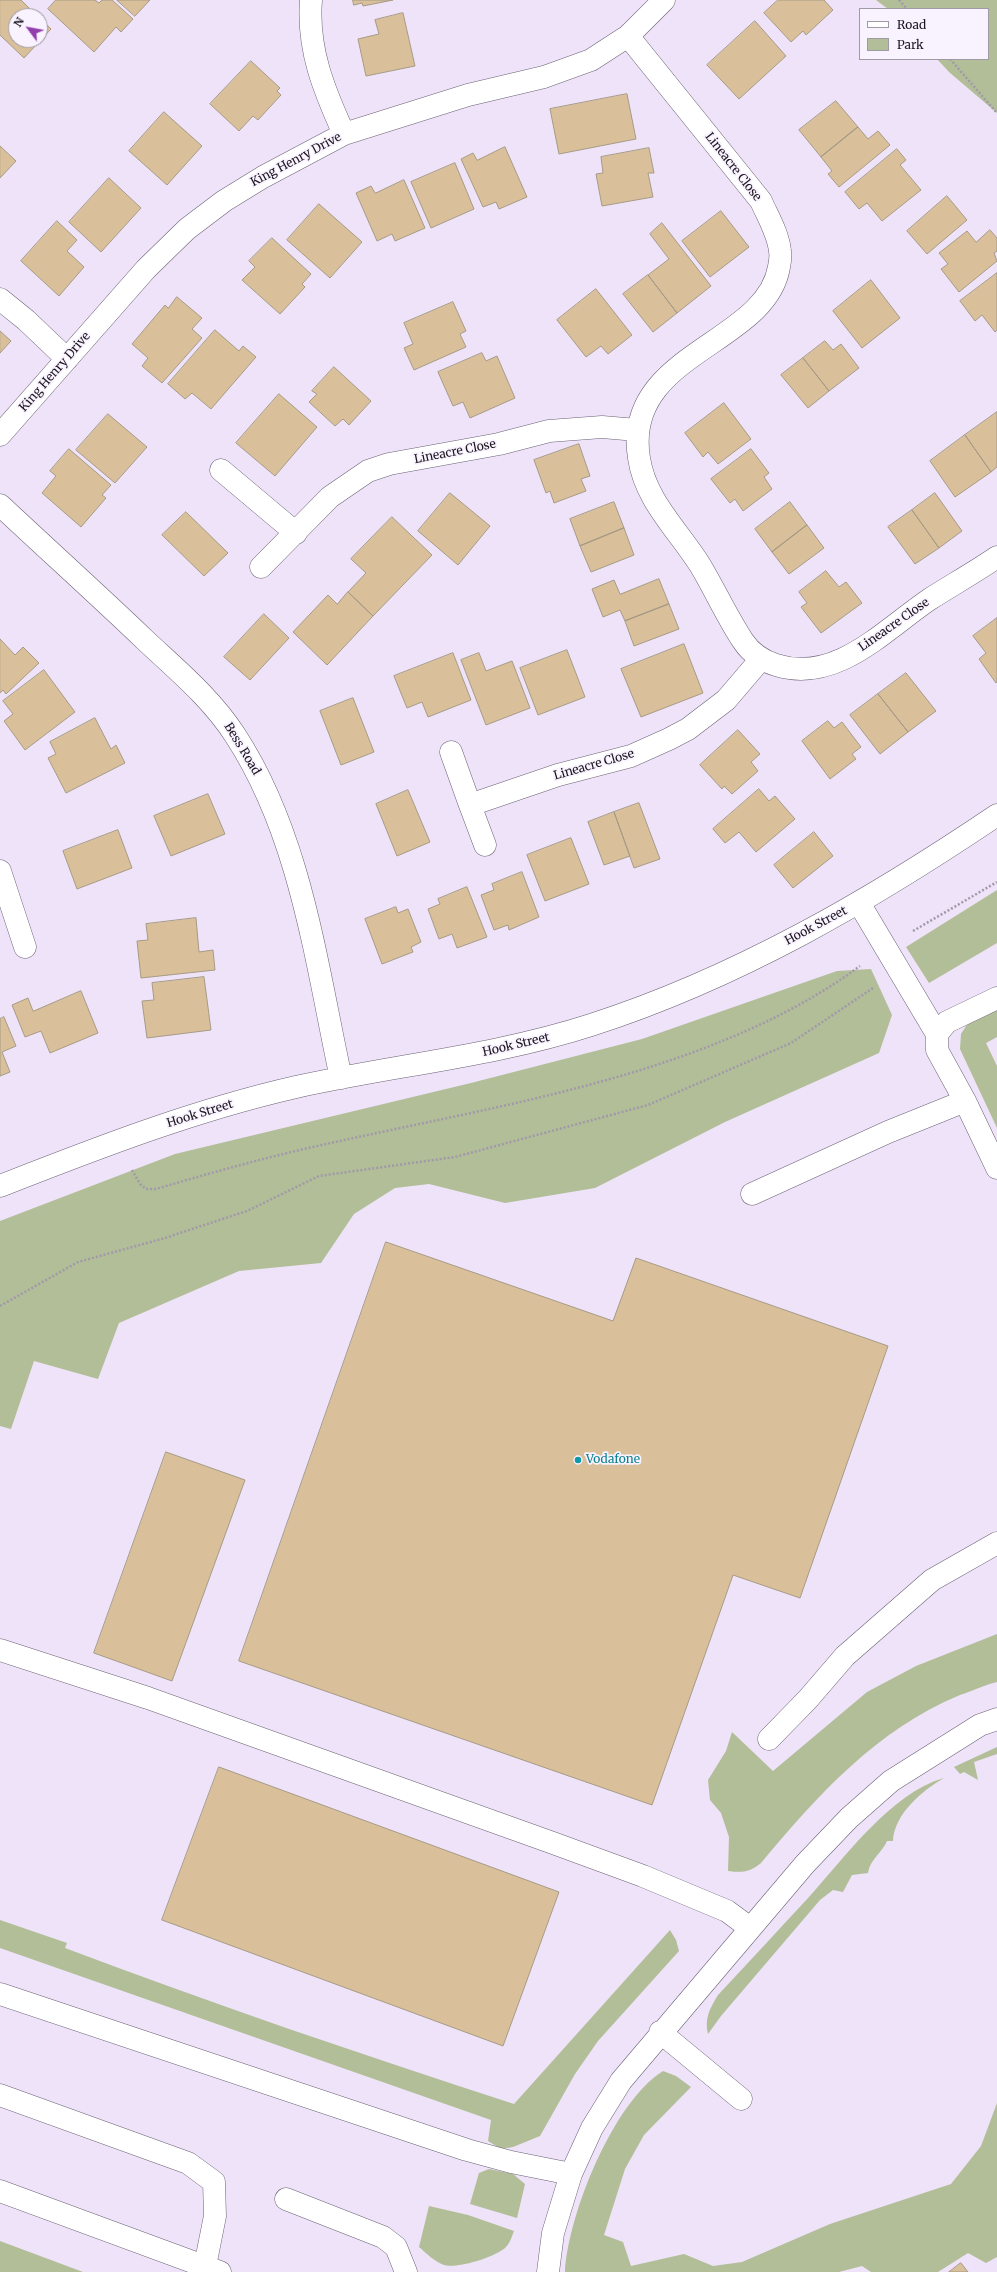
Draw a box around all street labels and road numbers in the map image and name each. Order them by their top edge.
street label: King Henry Drive [248,130,344,190]
street label: Lineacre Close [702,130,764,204]
street label: King Henry Drive [17,329,93,415]
street label: Lineacre Close [413,437,497,467]
street label: Lineacre Close [856,595,932,655]
street label: Bess Road [221,720,263,778]
street label: Lineacre Close [552,747,636,783]
street label: Hook Street [782,904,850,948]
street label: Hook Street [481,1030,551,1060]
street label: Hook Street [165,1097,235,1131]

